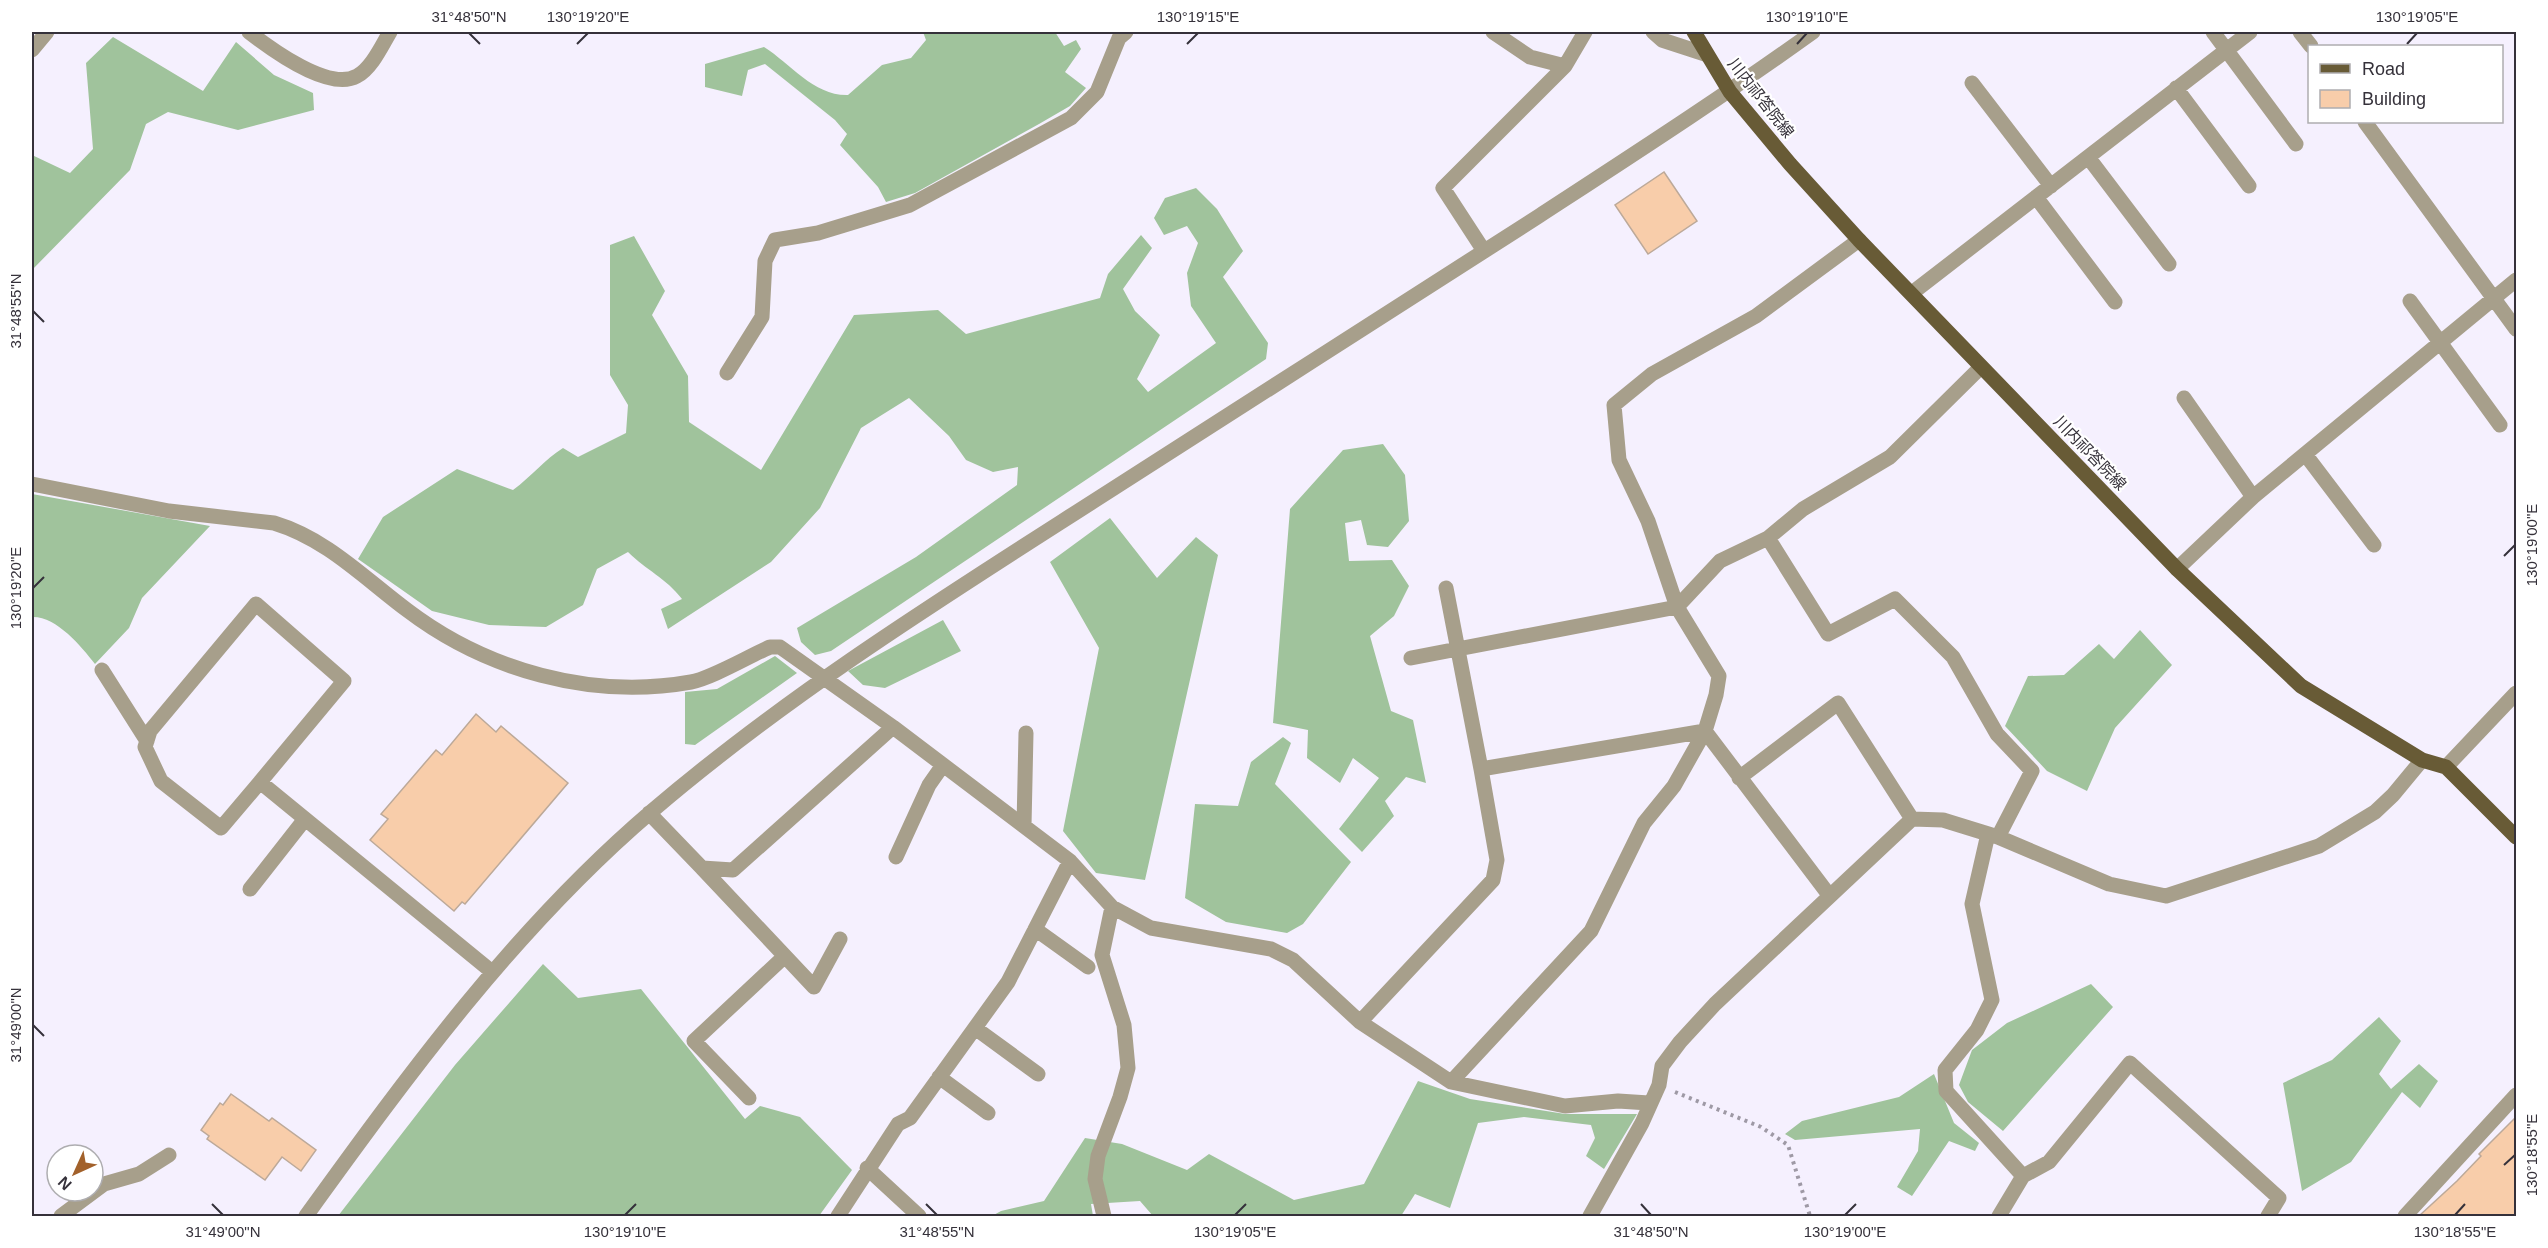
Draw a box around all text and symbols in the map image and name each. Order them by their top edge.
text: 31°48'50"N [431,8,507,25]
text: 130°19'20"E [547,8,629,25]
text: 130°19'15"E [1157,8,1239,25]
text: 130°19'10"E [1766,8,1848,25]
text: 130°19'05"E [2376,8,2458,25]
legend [2308,45,2503,123]
street label: 川内祁答院線 [1725,55,1797,141]
text: Road [2362,59,2405,79]
text: Building [2362,89,2426,109]
text: 31°48'55"N [7,273,24,349]
street label: 川内祁答院線 [2051,413,2129,493]
text: 130°19'00"E [2523,504,2540,586]
text: 130°19'20"E [7,547,24,629]
text: 31°49'00"N [7,987,24,1063]
text: 130°18'55"E [2523,1114,2540,1196]
north arrow [45,1143,105,1203]
text: N [55,1173,75,1193]
text: 31°49'00"N [185,1223,261,1240]
text: 130°19'10"E [584,1223,666,1240]
text: 31°48'55"N [899,1223,975,1240]
text: 130°19'05"E [1194,1223,1276,1240]
text: 31°48'50"N [1613,1223,1689,1240]
text: 130°19'00"E [1804,1223,1886,1240]
text: 130°18'55"E [2414,1223,2496,1240]

